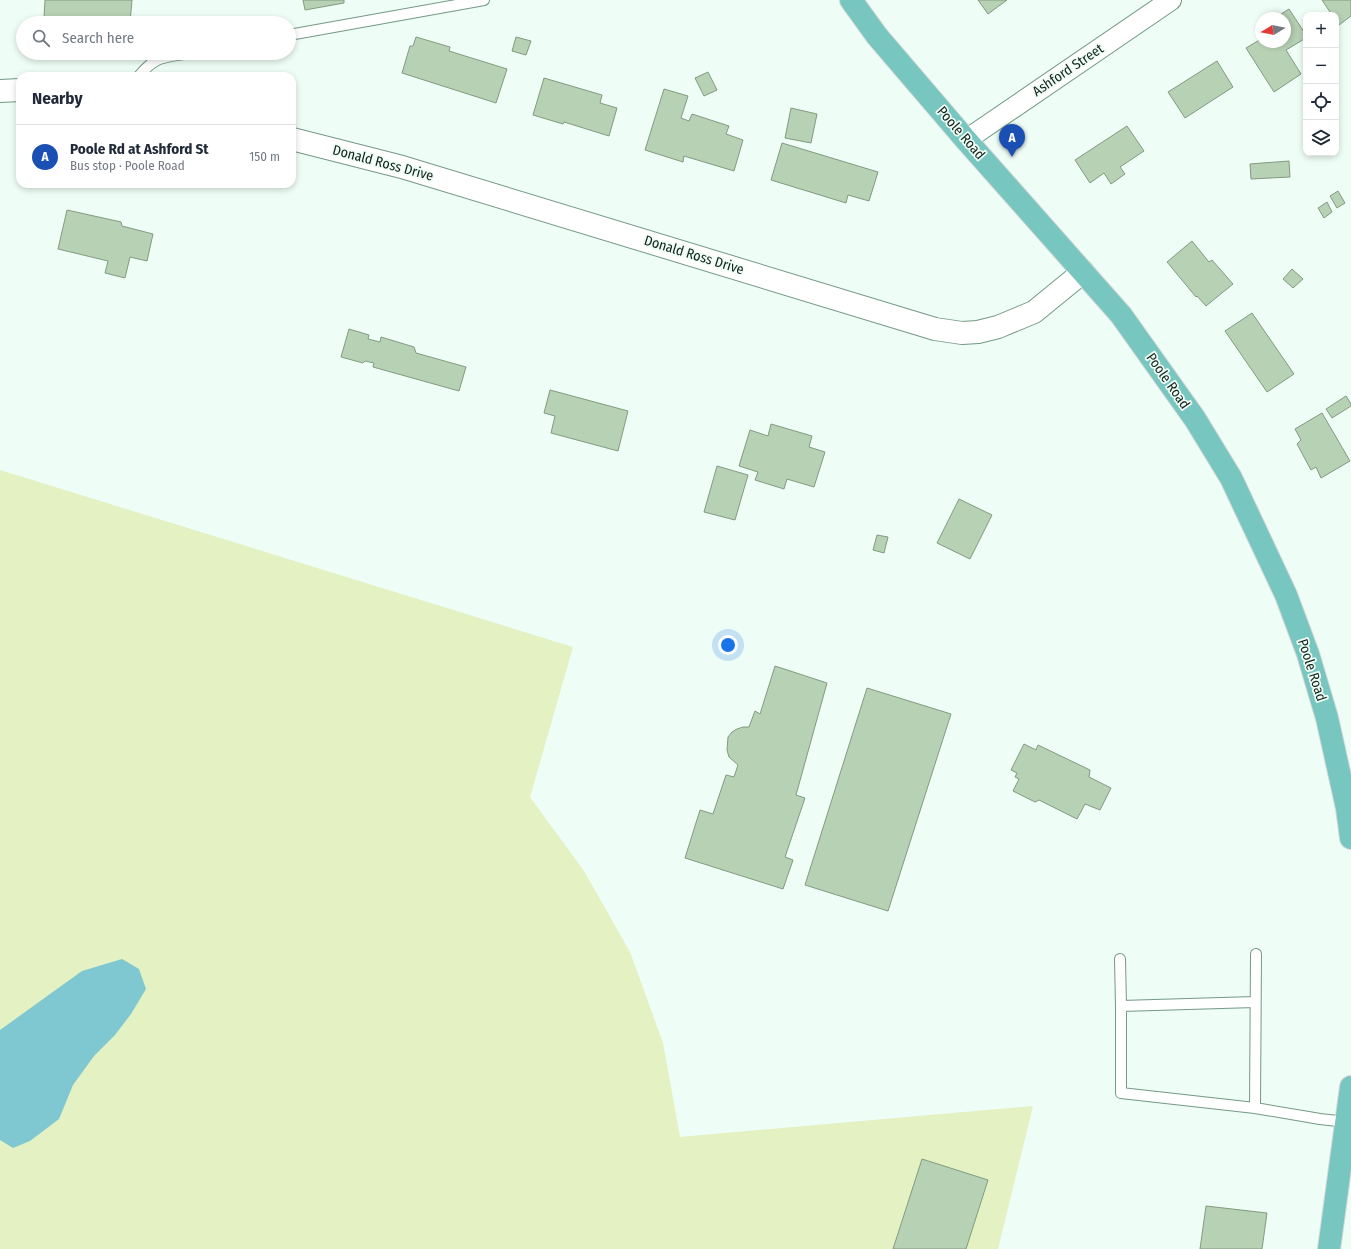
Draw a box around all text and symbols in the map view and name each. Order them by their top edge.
north arrow [1255,12,1291,48]
map controls [1303,12,1339,156]
button: + [1303,12,1339,48]
search box [16,16,296,60]
icon: search [30,27,52,49]
text: Search here [62,29,134,47]
street label: Ashford Street [1029,40,1107,100]
button: − [1303,48,1339,84]
button: locate [1303,84,1339,120]
text: Nearby [32,88,83,109]
street label: Poole Road [933,103,989,163]
button: layers [1303,120,1339,156]
pin: A [999,124,1025,157]
text: Poole Rd at Ashford St [70,140,209,158]
street label: Donald Ross Drive [331,141,435,185]
text: A [41,149,49,164]
text: 150 m [249,149,280,164]
text: Bus stop · Poole Road [70,158,185,173]
street label: Donald Ross Drive [642,232,746,278]
street label: Poole Road [1143,350,1193,412]
your location [718,635,738,655]
street label: Poole Road [1294,637,1330,703]

